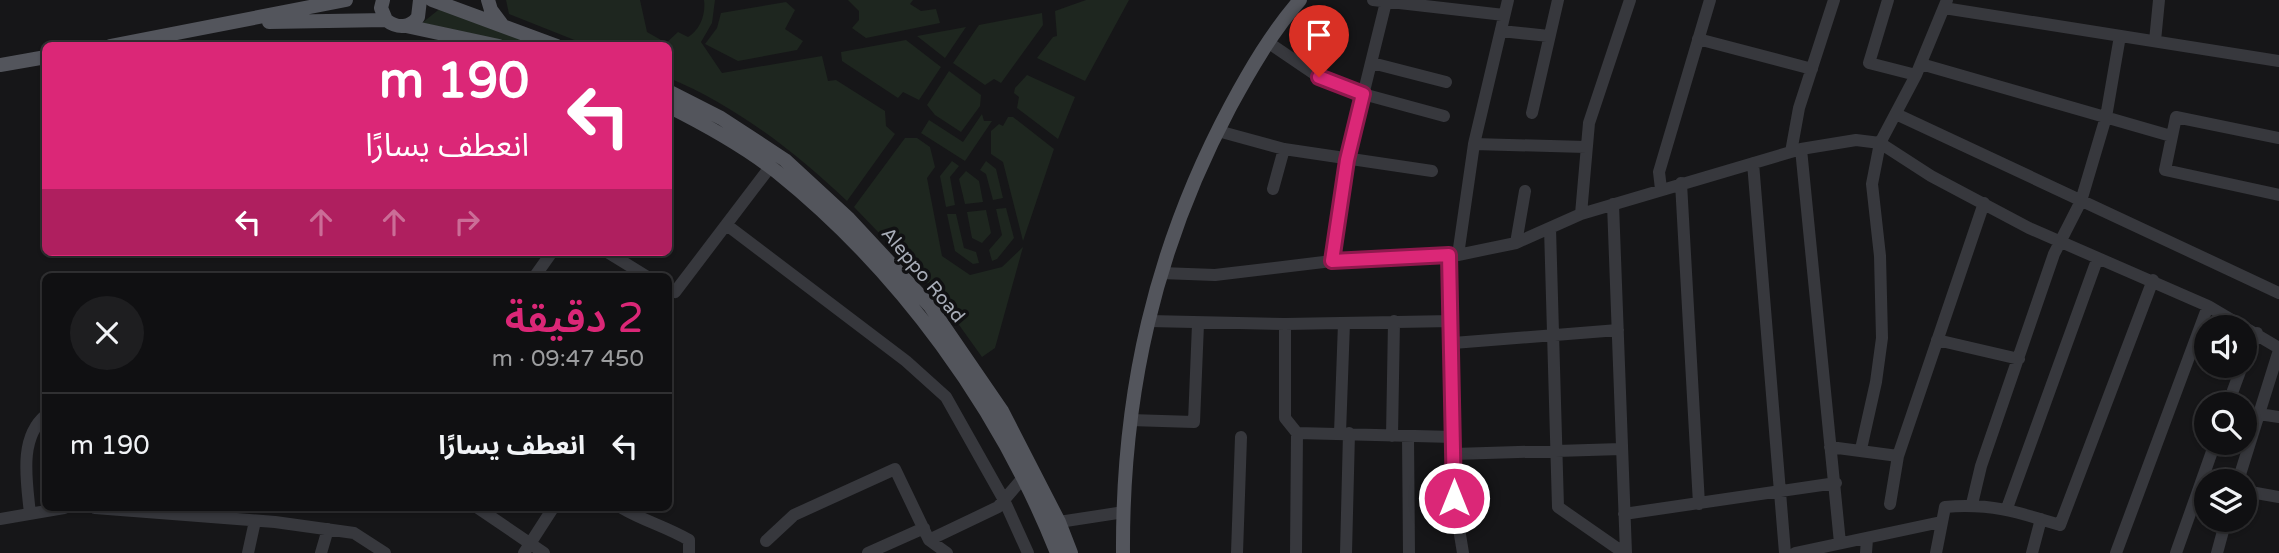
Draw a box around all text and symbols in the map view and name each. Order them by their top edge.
pin [1289,5,1349,77]
icon: arrive [1300,16,1338,54]
text: 190 m [379,52,529,111]
icon: left [553,70,644,161]
text: انعطف يسارًا [365,127,529,165]
icon: left [229,203,267,241]
icon: ahead [302,203,340,241]
icon: ahead [375,203,413,241]
icon: right [448,203,486,241]
street label: Aleppo Road [877,223,969,327]
text: 2 دقيقة [505,293,644,344]
button: close [70,296,144,370]
map controls [2194,315,2257,532]
button: sound [2194,315,2257,378]
text: 450 m · 09:47 [492,345,644,373]
button: search [2194,392,2257,455]
icon: left [606,427,644,465]
text: 190 m [70,430,150,461]
text: انعطف يسارًا [439,430,585,461]
position arrow [1417,461,1491,535]
button: layers [2194,469,2257,532]

